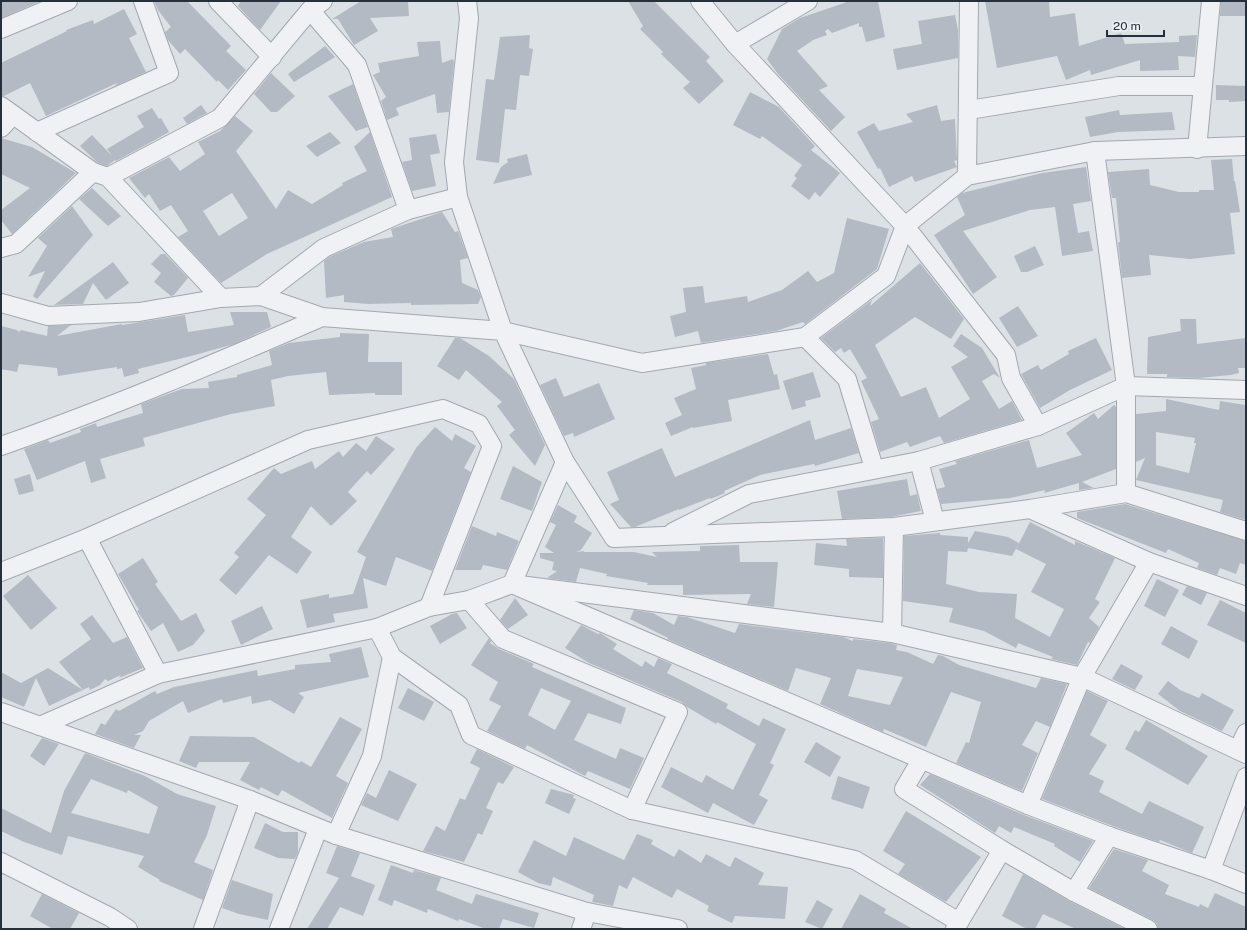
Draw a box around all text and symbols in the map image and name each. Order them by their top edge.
scale bar [1107,12,1164,38]
text: 20 m [1113,19,1141,33]

